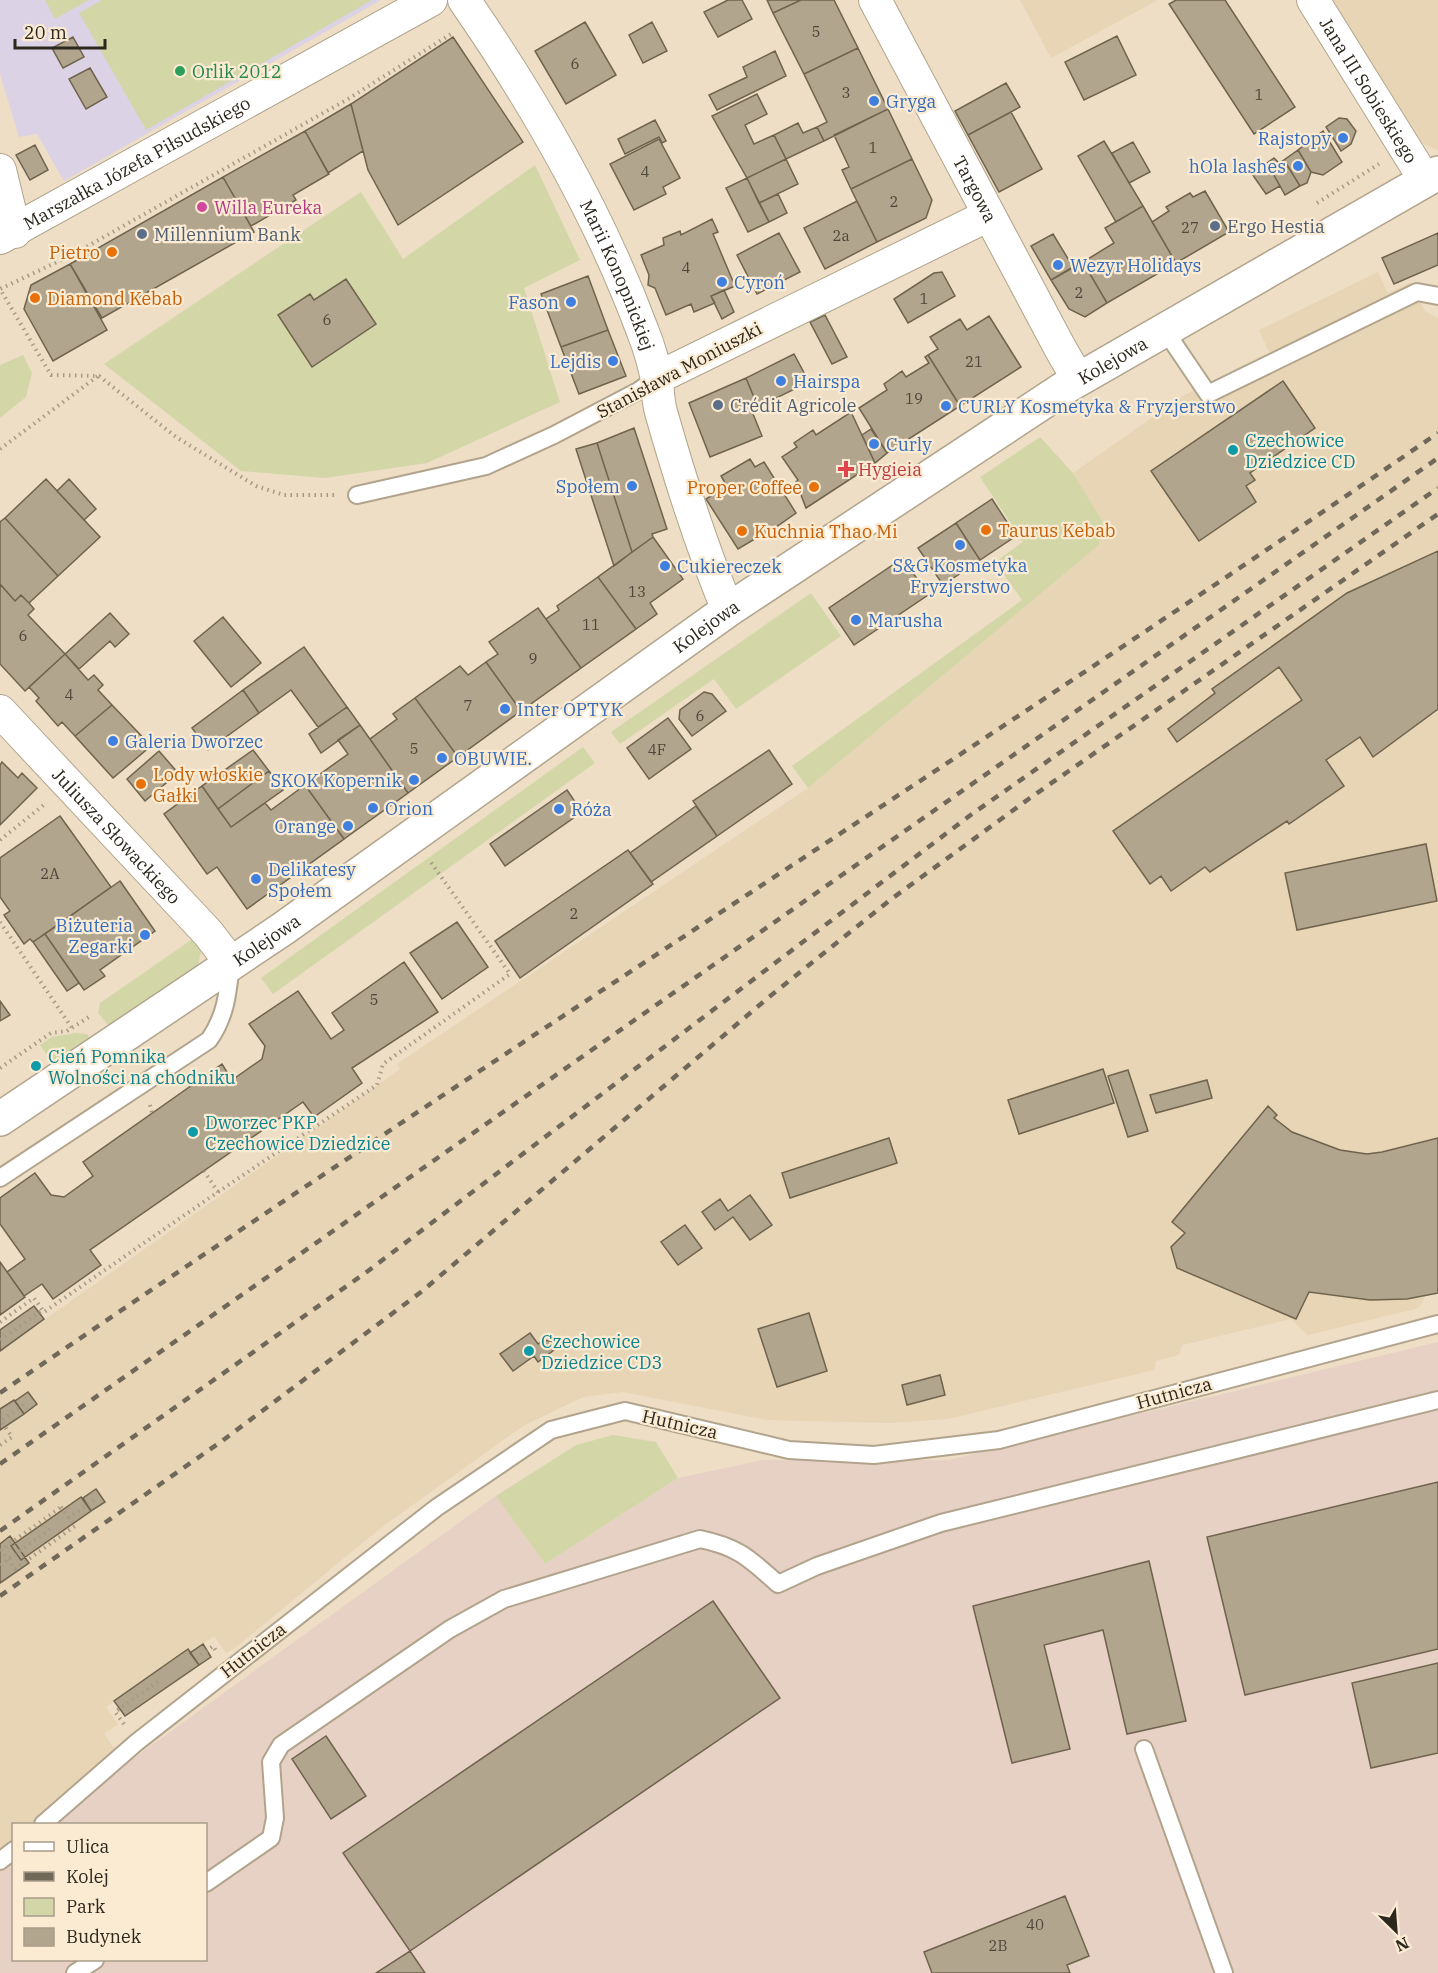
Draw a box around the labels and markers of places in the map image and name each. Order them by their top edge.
place label: Orlik 2012 [192,60,282,83]
marker: Orlik 2012 [173,64,187,78]
place label: Gryga [886,90,936,113]
marker: Gryga [867,94,881,108]
place label: Rajstopy [1258,127,1331,150]
marker: Rajstopy [1336,131,1350,145]
place label: hOla lashes [1189,155,1286,178]
marker: hOla lashes [1291,159,1305,173]
place label: Willa Eureka [214,196,322,219]
marker: Willa Eureka [195,200,209,214]
place label: Ergo Hestia [1227,215,1325,238]
marker: Ergo Hestia [1208,219,1222,233]
place label: Millennium Bank [154,223,301,246]
marker: Millennium Bank [135,227,149,241]
place label: Pietro [49,241,100,264]
marker: Pietro [105,245,119,259]
place label: Wezyr Holidays [1070,254,1201,277]
marker: Wezyr Holidays [1051,258,1065,272]
place label: Cyroń [734,271,785,294]
marker: Cyroń [715,275,729,289]
place label: Diamond Kebab [47,287,182,310]
marker: Diamond Kebab [28,291,42,305]
place label: Fason [508,291,559,314]
marker: Fason [564,295,578,309]
place label: Lejdis [550,350,601,373]
marker: Lejdis [606,354,620,368]
place label: Hairspa [793,370,861,393]
marker: Hairspa [774,374,788,388]
place label: Crédit Agricole [730,394,856,417]
place label: CURLY Kosmetyka & Fryzjerstwo [958,395,1236,418]
marker: Crédit Agricole [711,398,725,412]
marker: CURLY Kosmetyka & Fryzjerstwo [939,399,953,413]
place label: Czechowice Dziedzice CD [1245,429,1355,473]
place label: Curly [886,433,932,456]
marker: Curly [867,437,881,451]
marker: Czechowice Dziedzice CD [1226,443,1240,457]
place label: Hygieia [858,458,922,481]
marker: Hygieia [839,462,853,476]
place label: Społem [556,475,620,498]
place label: Proper Coffee [687,476,802,499]
marker: Społem [625,479,639,493]
marker: Proper Coffee [807,480,821,494]
place label: Taurus Kebab [998,519,1116,542]
place label: Kuchnia Thao Mi [754,520,898,543]
marker: Taurus Kebab [979,523,993,537]
marker: Kuchnia Thao Mi [735,524,749,538]
marker: S&G Kosmetyka Fryzjerstwo [953,538,967,552]
place label: S&G Kosmetyka Fryzjerstwo [893,554,1028,598]
place label: Cukiereczek [677,555,782,578]
marker: Cukiereczek [658,559,672,573]
place label: Marusha [868,609,943,632]
marker: Marusha [849,613,863,627]
place label: Inter OPTYK [517,698,623,721]
marker: Inter OPTYK [498,702,512,716]
place label: Galeria Dworzec [125,730,263,753]
marker: Galeria Dworzec [106,734,120,748]
place label: OBUWIE. [454,747,532,770]
marker: OBUWIE. [435,751,449,765]
place label: Lody włoskie Gałki [153,763,263,807]
place label: SKOK Kopernik [270,769,402,792]
marker: SKOK Kopernik [407,773,421,787]
marker: Lody włoskie Gałki [134,777,148,791]
place label: Orion [385,797,433,820]
place label: Róża [571,798,612,821]
marker: Orion [366,801,380,815]
marker: Róża [552,802,566,816]
place label: Orange [274,815,336,838]
marker: Orange [341,819,355,833]
place label: Delikatesy Społem [268,858,356,902]
marker: Delikatesy Społem [249,872,263,886]
place label: Biżuteria Zegarki [56,914,133,958]
marker: Biżuteria Zegarki [138,928,152,942]
place label: Cień Pomnika Wolności na chodniku [48,1045,236,1089]
marker: Cień Pomnika Wolności na chodniku [29,1059,43,1073]
place label: Dworzec PKP Czechowice Dziedzice [205,1111,390,1155]
marker: Dworzec PKP Czechowice Dziedzice [186,1125,200,1139]
place label: Czechowice Dziedzice CD3 [541,1330,662,1374]
marker: Czechowice Dziedzice CD3 [522,1344,536,1358]

